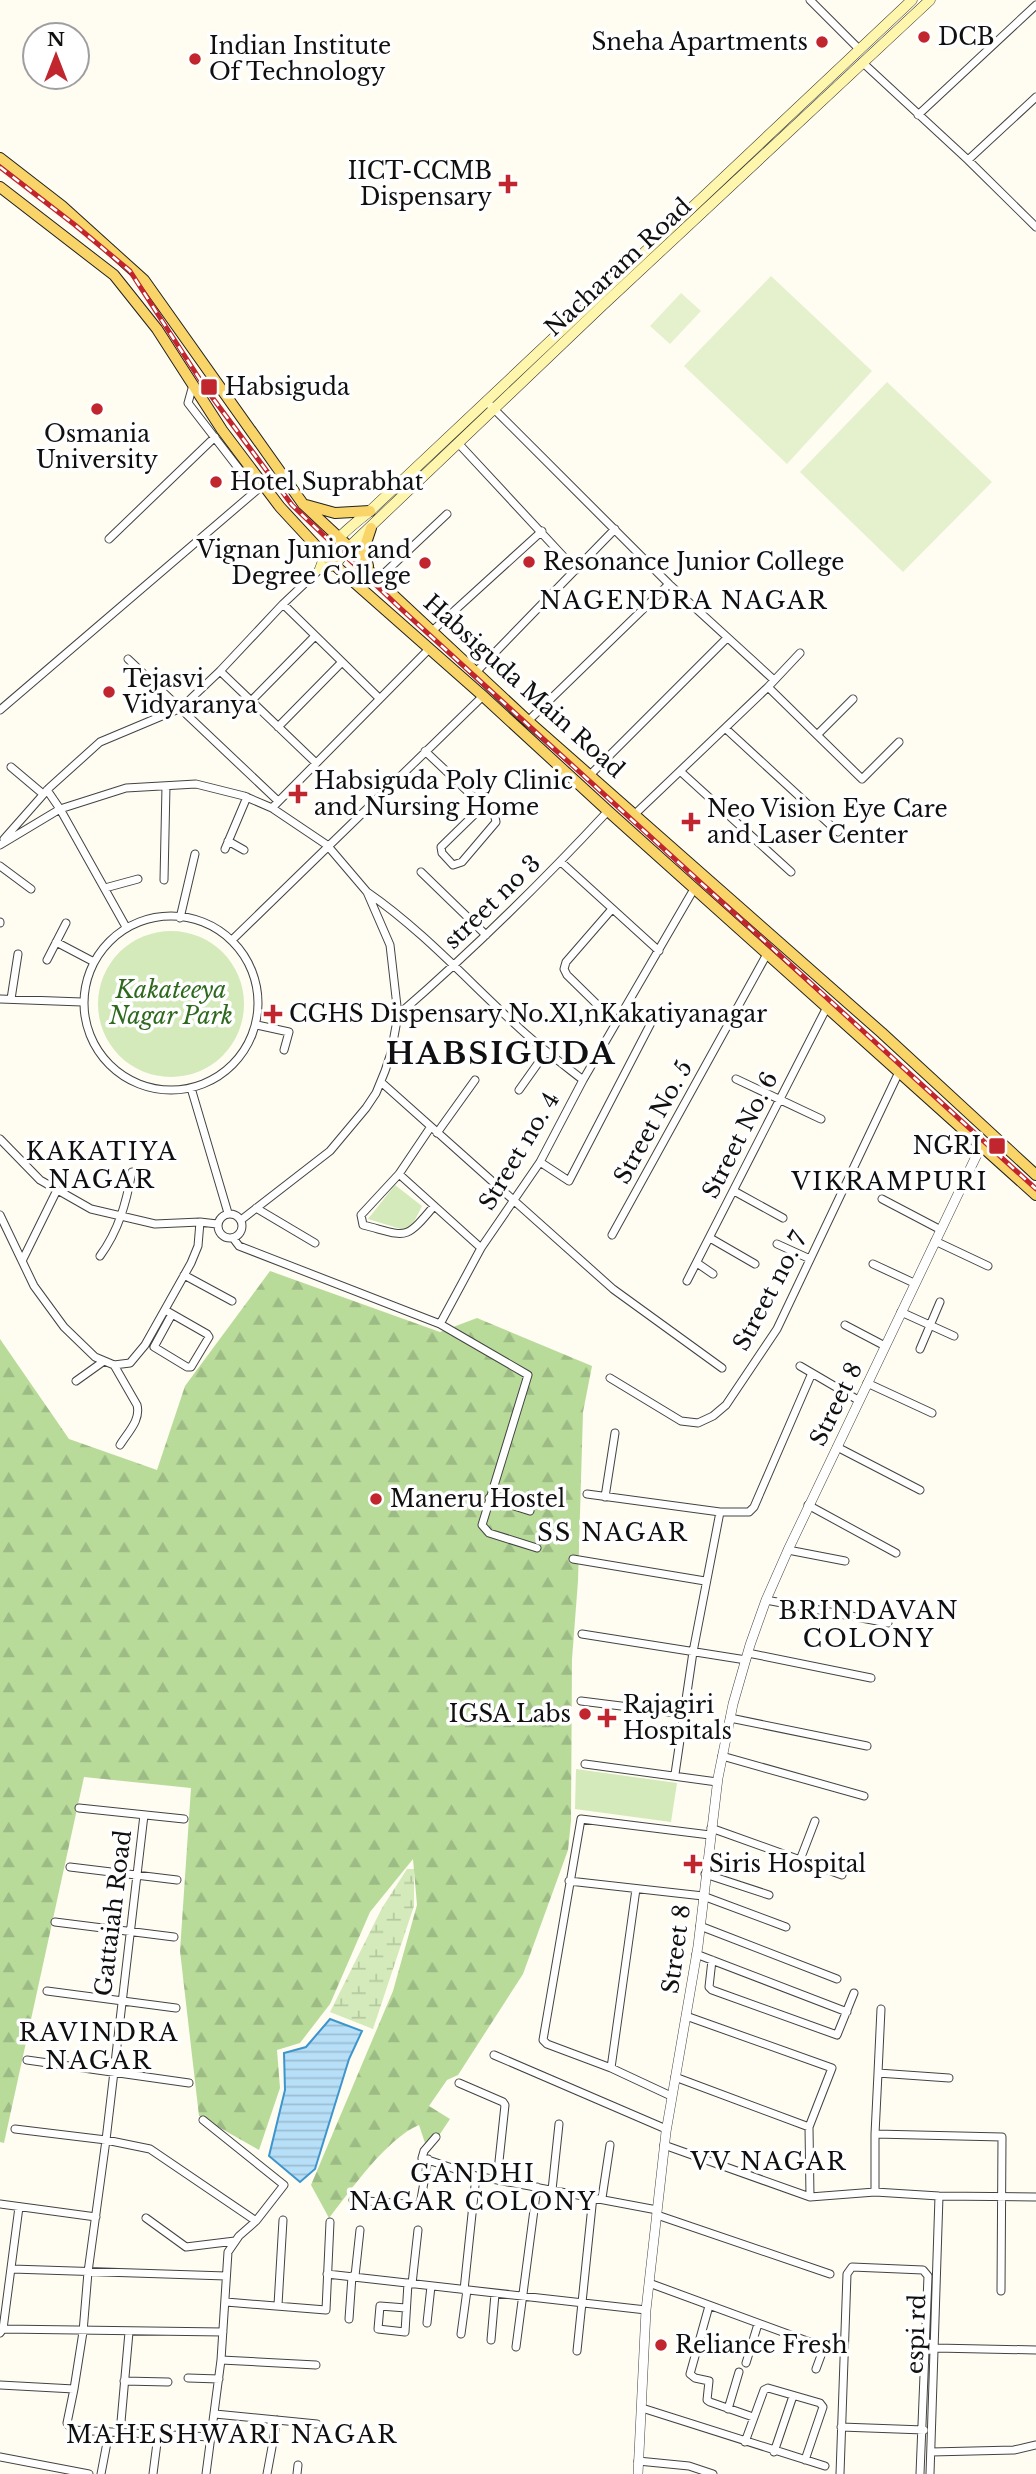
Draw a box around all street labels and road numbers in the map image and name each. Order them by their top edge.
street label: Nacharam Road [539,192,697,342]
street label: Habsiguda Main Road [418,588,630,784]
street label: street no 3 [438,849,546,955]
street label: Street No. 5 [608,1055,698,1189]
street label: Street No. 6 [696,1067,784,1203]
street label: Street no. 4 [473,1087,565,1215]
street label: Street no. 7 [727,1226,813,1355]
street label: Street 8 [804,1358,868,1450]
street label: Gattaiah Road [89,1828,137,1998]
street label: Street 8 [656,1903,696,1995]
street label: espi rd [901,2294,931,2374]

